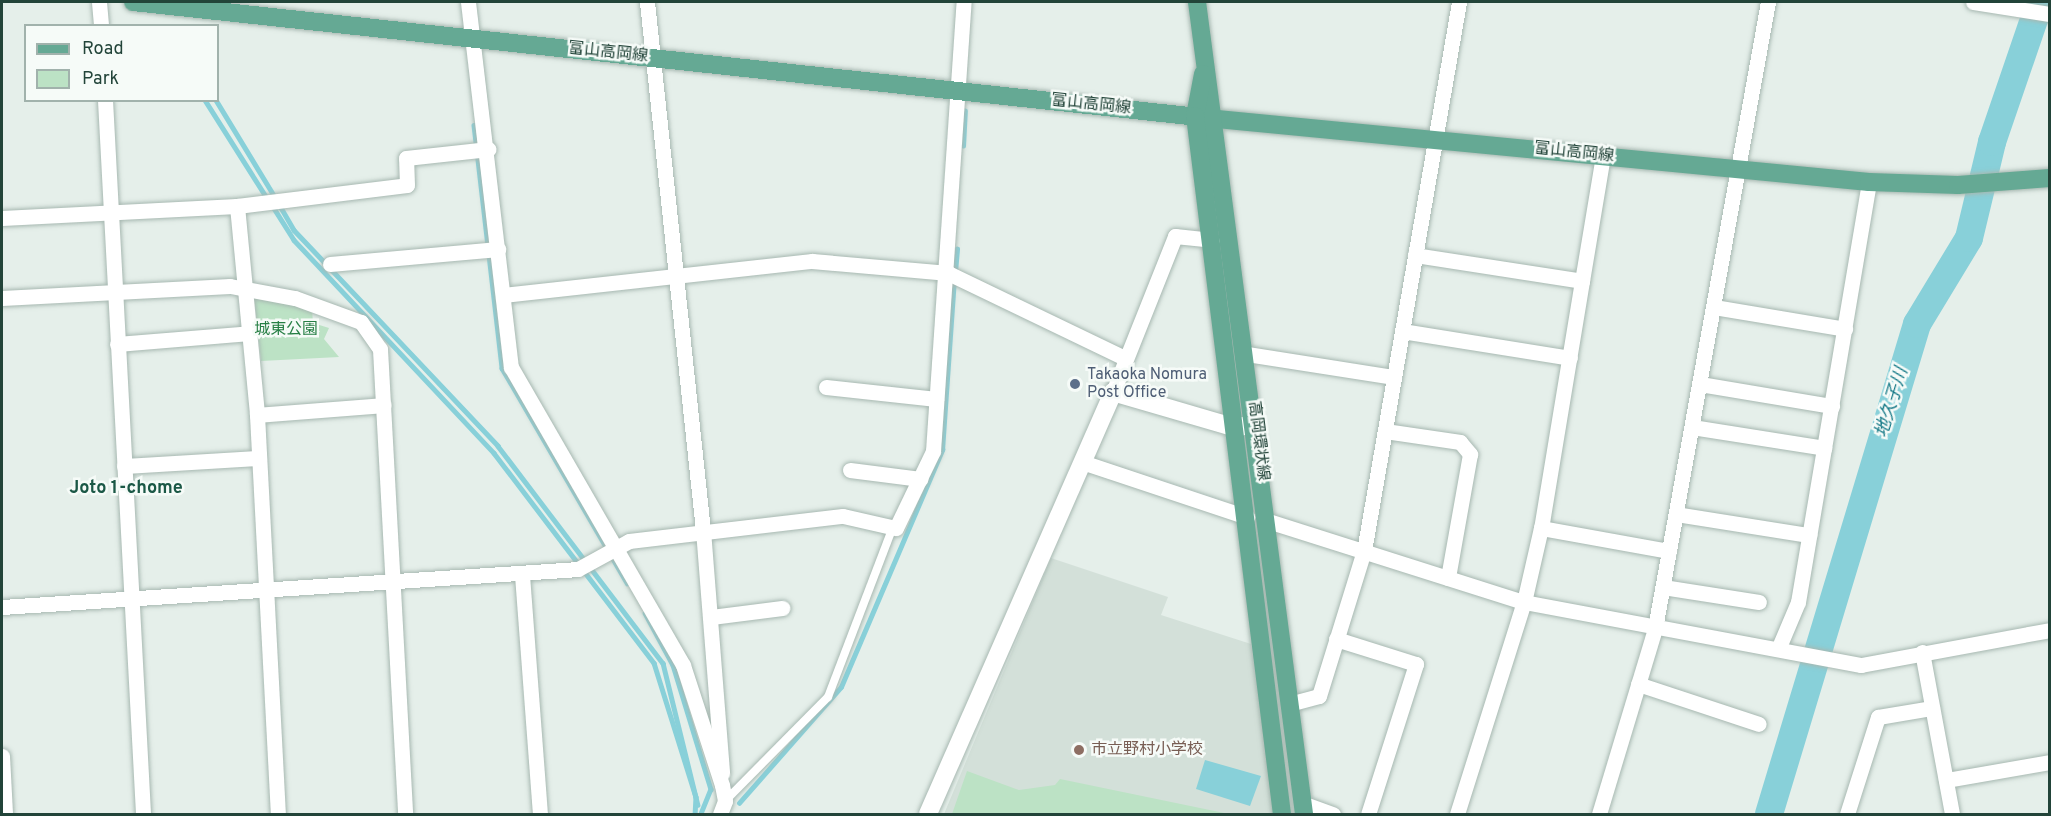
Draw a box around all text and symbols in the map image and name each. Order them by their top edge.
legend [24,24,219,102]
text: Road [82,38,124,61]
street label: 富山高岡線 [567,39,649,67]
text: Park [82,68,119,91]
street label: 富山高岡線 [1050,91,1132,119]
street label: 富山高岡線 [1533,139,1615,167]
park label: 城東公園 [254,320,318,340]
place label: Takaoka Nomura Post Office [1087,365,1207,403]
water label: 地久子川 [1872,365,1914,441]
marker: Takaoka Nomura Post Office [1068,377,1082,391]
street label: 高岡環状線 [1244,400,1272,482]
district label: Joto 1-chome [69,478,183,500]
place label: 市立野村小学校 [1091,740,1203,760]
marker: 市立野村小学校 [1072,743,1086,757]

